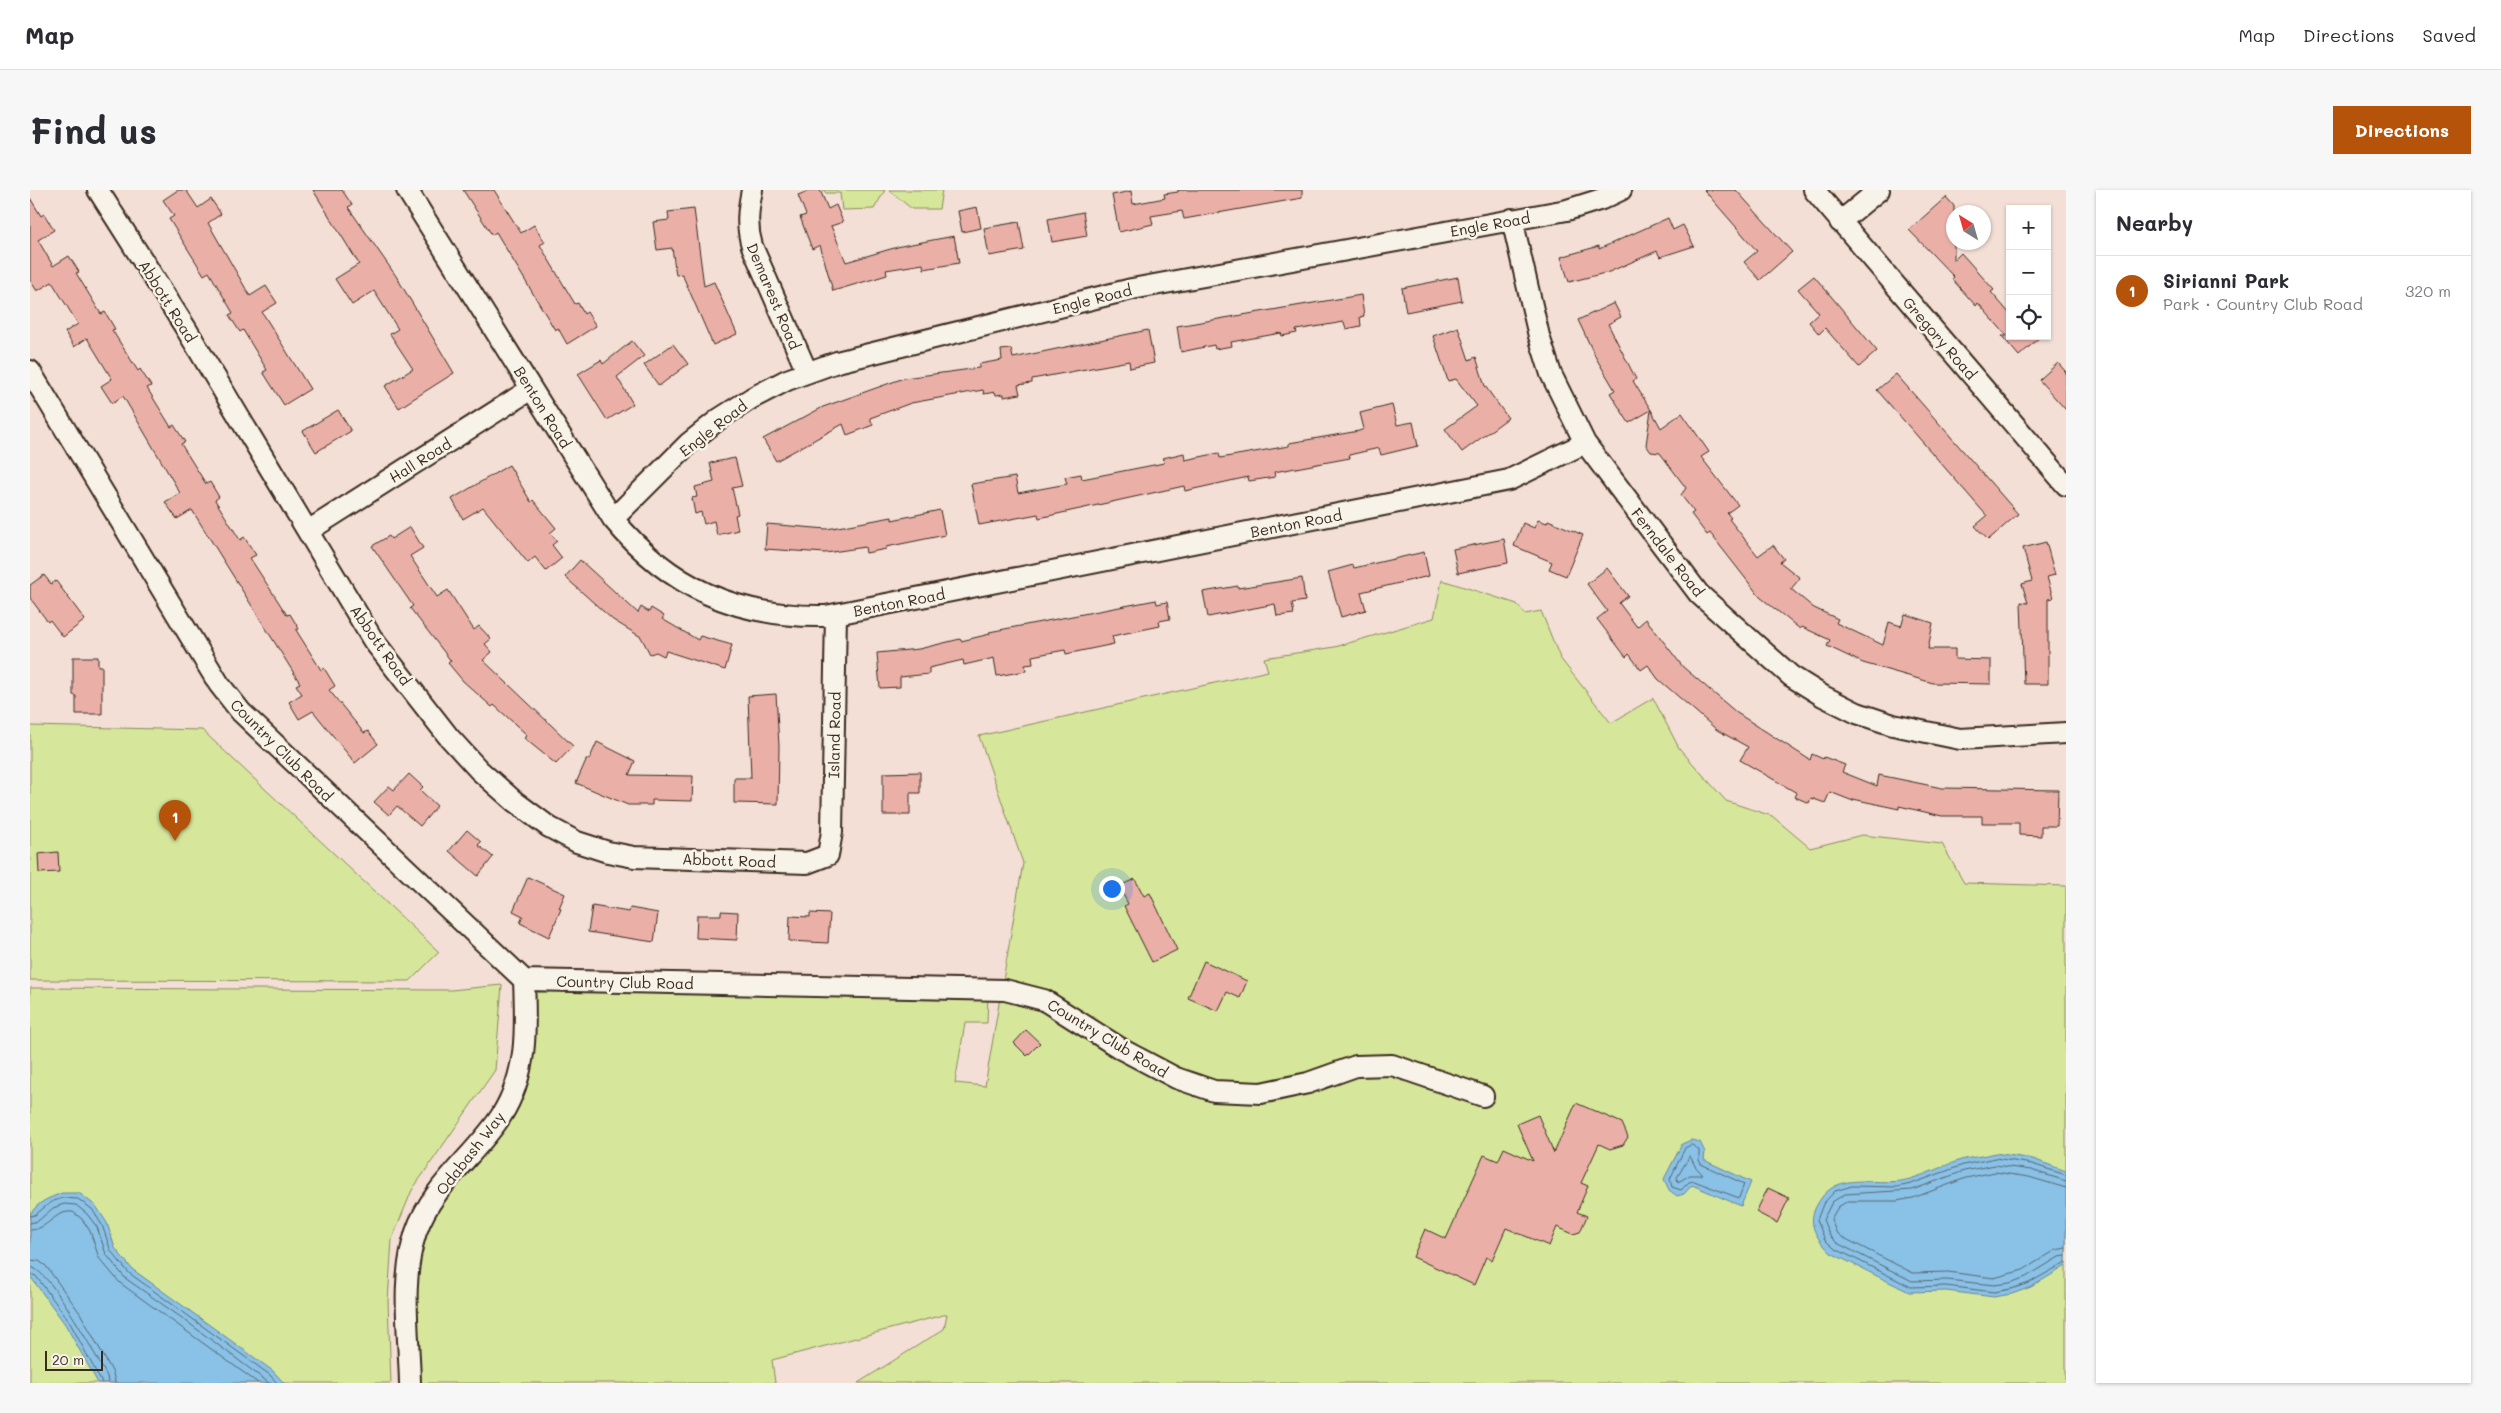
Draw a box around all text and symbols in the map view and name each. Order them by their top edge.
text: Map [25,19,74,50]
text: Map [2238,23,2275,47]
text: Directions [2303,23,2395,47]
text: Saved [2423,23,2476,47]
button: Directions [2333,106,2471,154]
text: Find us [30,107,157,153]
north arrow [1946,205,1991,250]
map controls [2006,205,2051,340]
button: + [2006,205,2051,250]
street label: Engle Road [1448,207,1532,241]
text: Nearby [2116,209,2193,236]
street label: Demarest Road [743,240,805,352]
button: − [2006,250,2051,295]
street label: Abbott Road [135,256,201,346]
text: Sirianni Park [2163,268,2289,293]
street label: Engle Road [1050,280,1134,318]
text: 1 [2128,280,2136,301]
text: 320 m [2405,280,2451,301]
street label: Gregory Road [1899,293,1981,383]
text: Park · Country Club Road [2163,293,2363,314]
button: locate [2006,295,2051,340]
street label: Benton Road [510,362,576,452]
street label: Engle Road [675,395,751,461]
street label: Hall Road [385,433,455,487]
street label: Ferndale Road [1627,503,1709,601]
street label: Benton Road [1248,504,1344,542]
street label: Benton Road [851,583,947,621]
street label: Abbott Road [346,601,416,689]
street label: Island Road [823,691,845,779]
street label: Country Club Road [226,694,338,806]
pin: 1 [159,800,191,841]
street label: Abbott Road [682,848,776,872]
your location [1099,876,1125,902]
street label: Country Club Road [556,971,694,993]
street label: Country Club Road [1044,994,1172,1082]
street label: Odabash Way [431,1107,509,1199]
scale bar [45,1348,102,1371]
text: 20 m [52,1350,84,1369]

